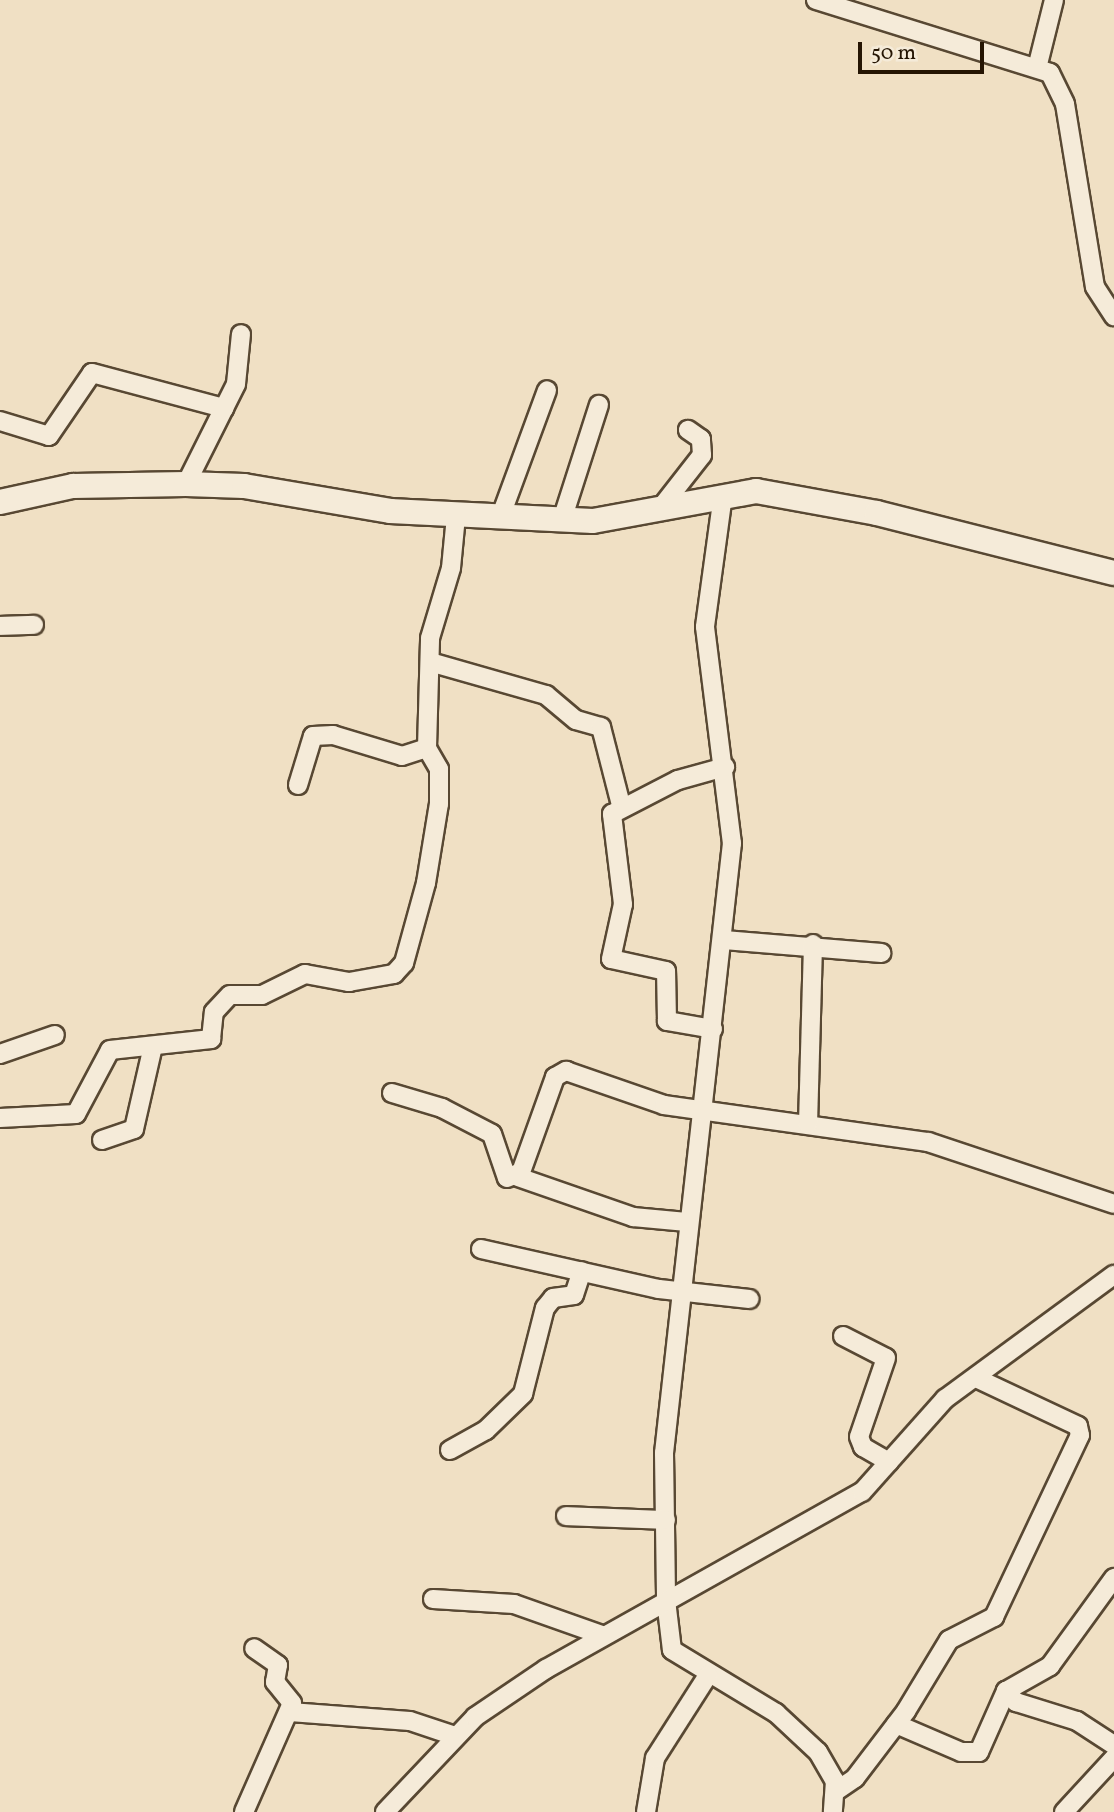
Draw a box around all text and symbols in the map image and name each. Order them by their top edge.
scale bar [862,28,988,72]
text: 50 m [871,39,916,68]

